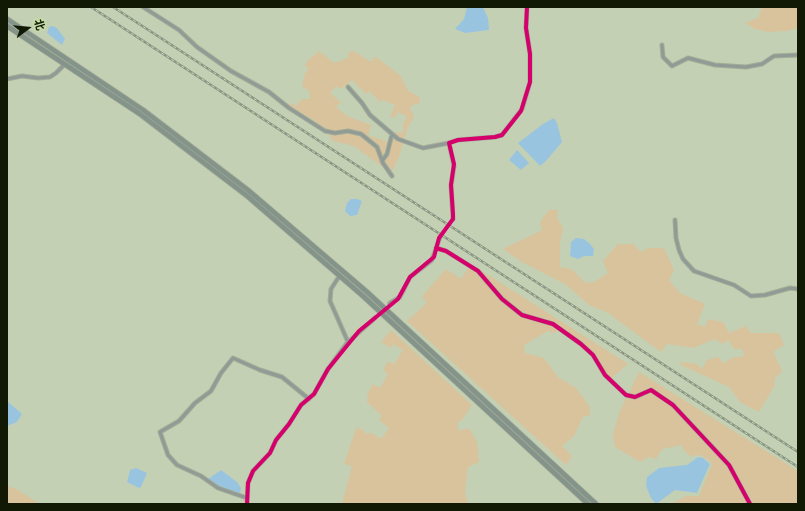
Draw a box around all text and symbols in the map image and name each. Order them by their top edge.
north arrow [8,8,48,48]
text: 北 [32,18,47,32]

